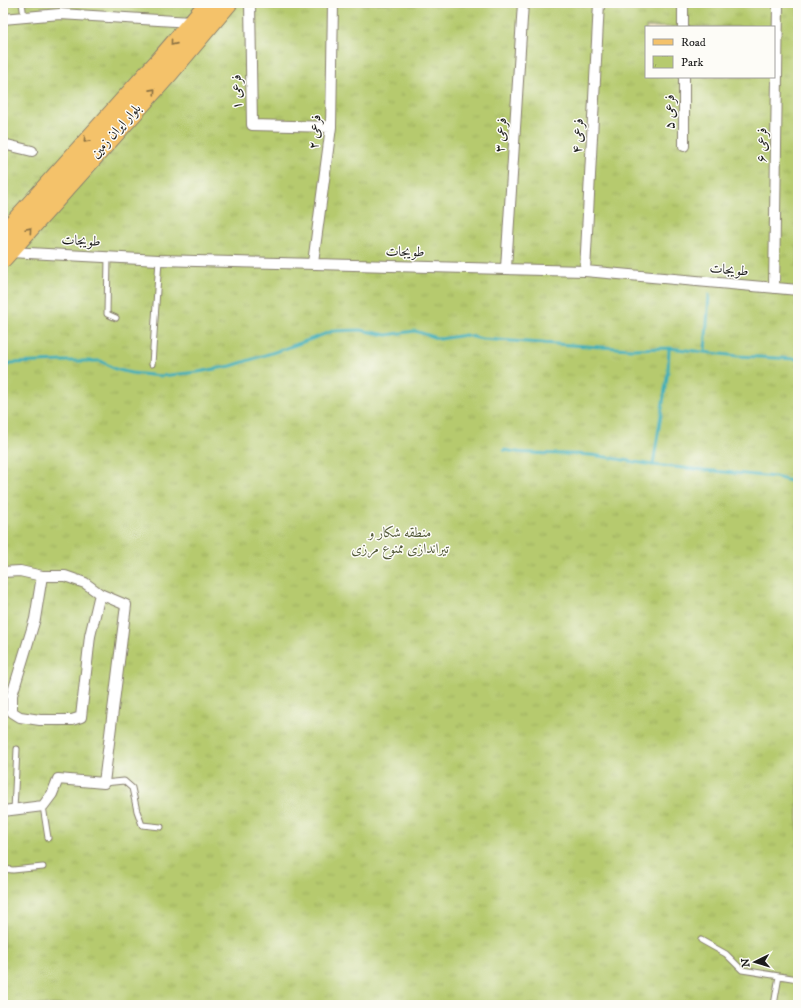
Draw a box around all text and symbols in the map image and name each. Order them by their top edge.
legend [645,26,775,78]
text: Road [681,35,706,50]
one-way arrow [171,39,178,46]
text: Park [681,55,703,70]
street label: فرعی ۱ [228,74,246,110]
one-way arrow [148,88,155,96]
street label: فرعی ۵ [661,94,679,130]
street label: بلوار ایران زمین [87,100,146,162]
street label: فرعی ۲ [305,114,325,150]
street label: فرعی ۳ [491,117,511,153]
street label: فرعی ۴ [568,118,588,154]
street label: فرعی ۶ [753,127,771,163]
one-way arrow [84,135,91,143]
one-way arrow [24,227,31,235]
street label: طویجات [61,231,101,251]
street label: طویجات [385,243,425,261]
street label: طویجات [709,259,749,281]
park label: منطقه شکار و تیراندازی ممنوع مرزی [351,524,449,560]
north arrow [735,942,775,982]
text: N [739,958,753,968]

